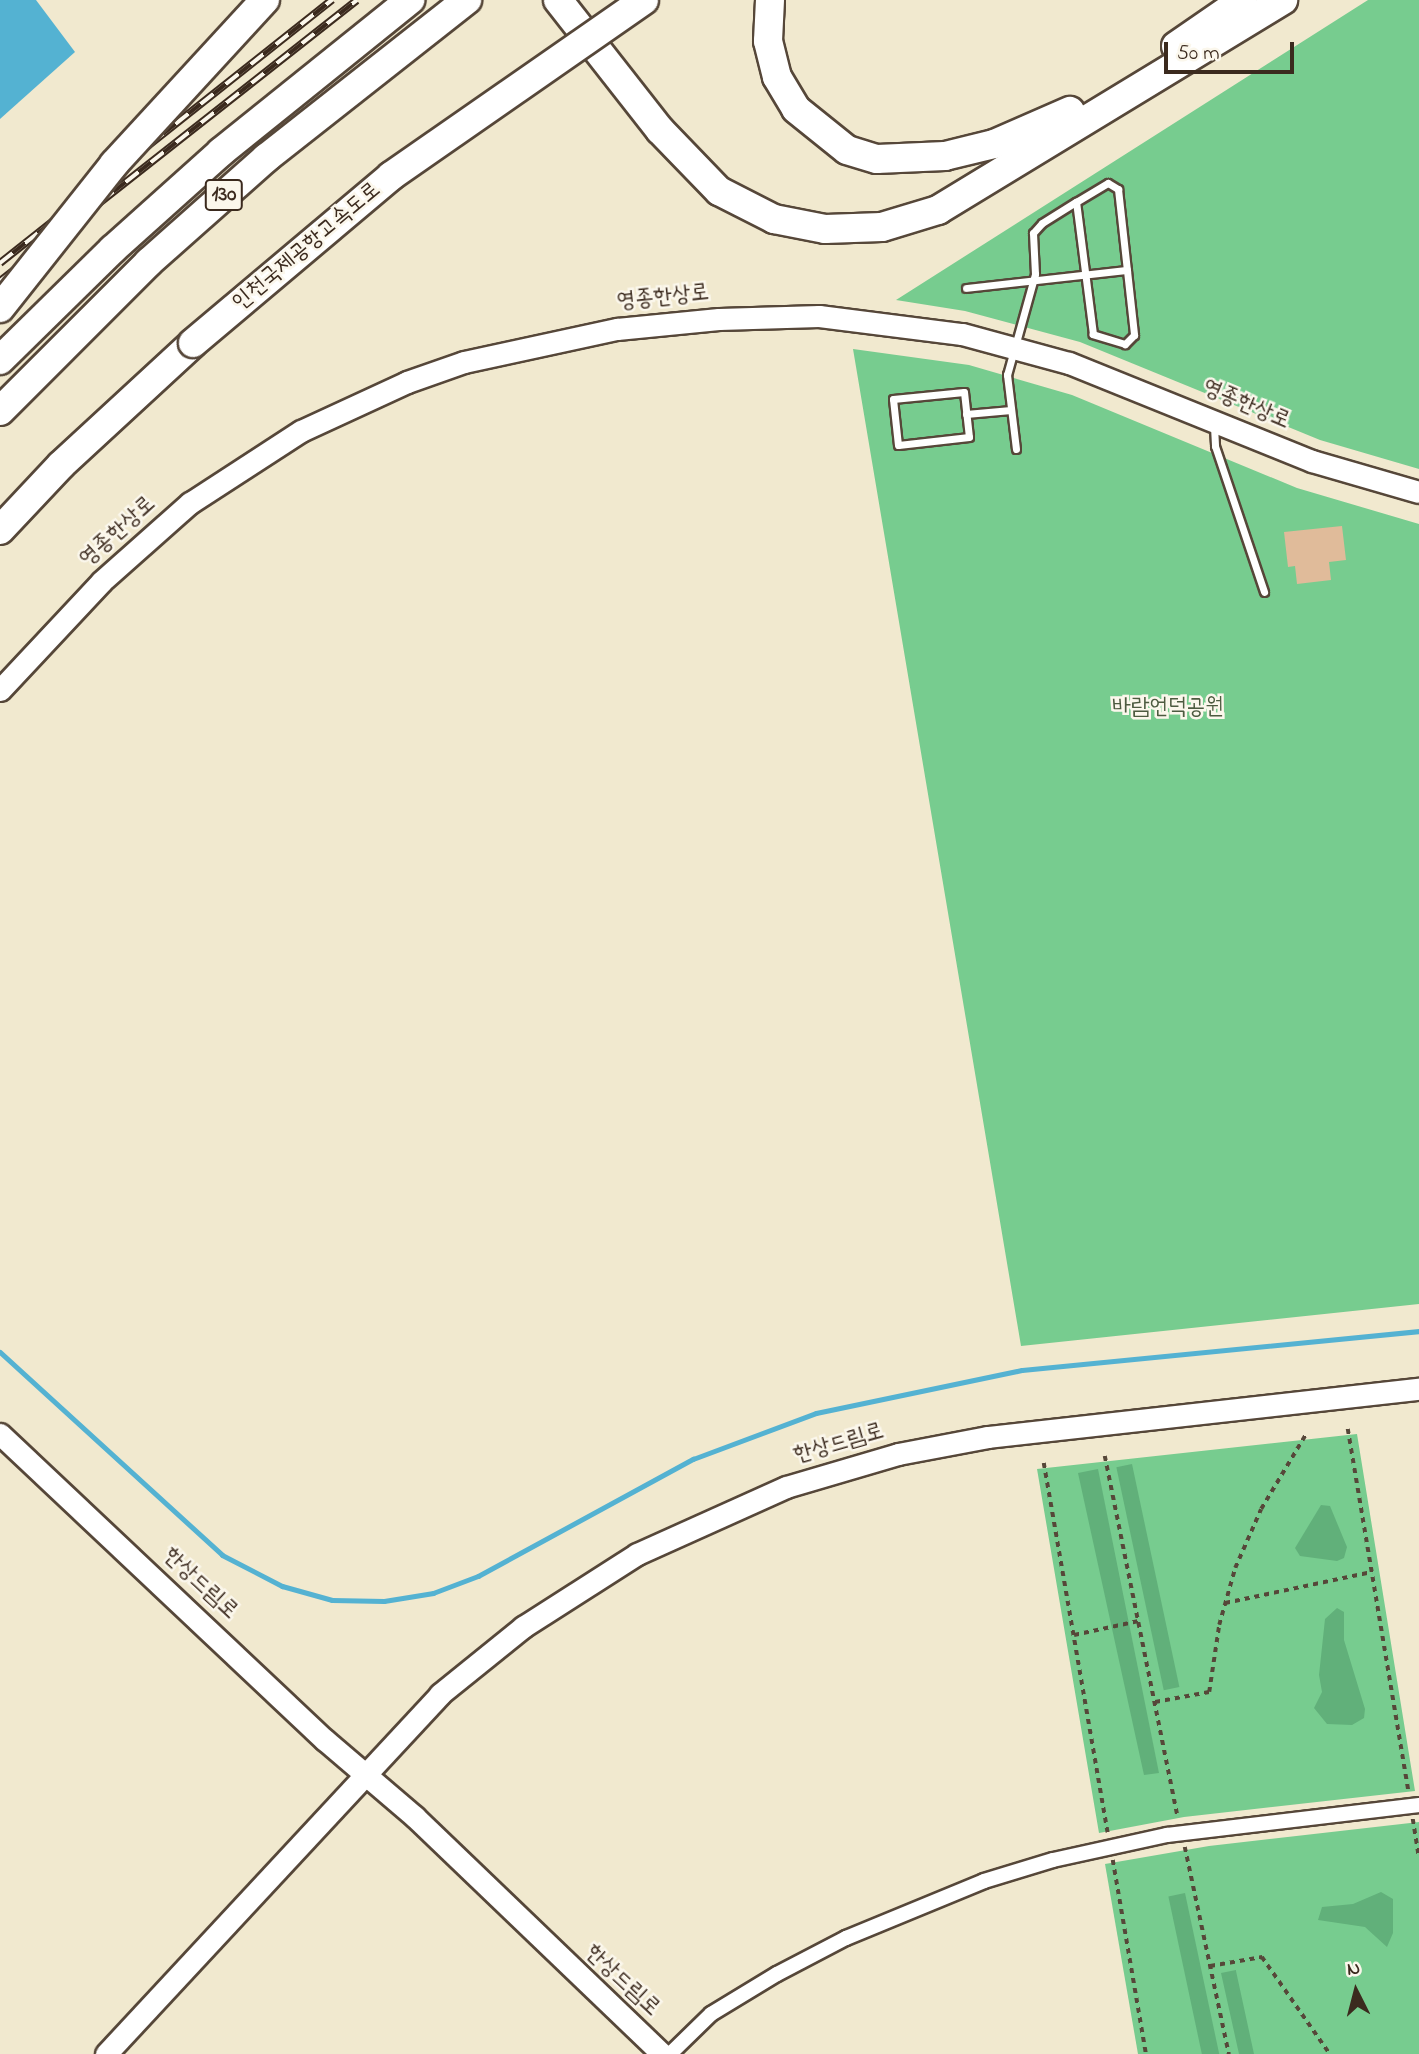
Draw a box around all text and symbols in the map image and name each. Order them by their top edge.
scale bar [1167,28,1296,72]
text: 50 m [1177,39,1220,69]
street label: 인천국제공항고속도로 [227,177,387,317]
road number: 130 [205,178,243,212]
street label: 영종한상로 [616,279,710,317]
street label: 영종한상로 [1198,374,1294,436]
street label: 영종한상로 [74,491,162,573]
park label: 바람언덕공원 [1112,694,1224,722]
street label: 한상드림로 [791,1418,887,1470]
street label: 한상드림로 [157,1542,243,1626]
street label: 한상드림로 [579,1939,665,2023]
north arrow [1321,1956,1391,2026]
text: N [1346,1956,1362,1984]

